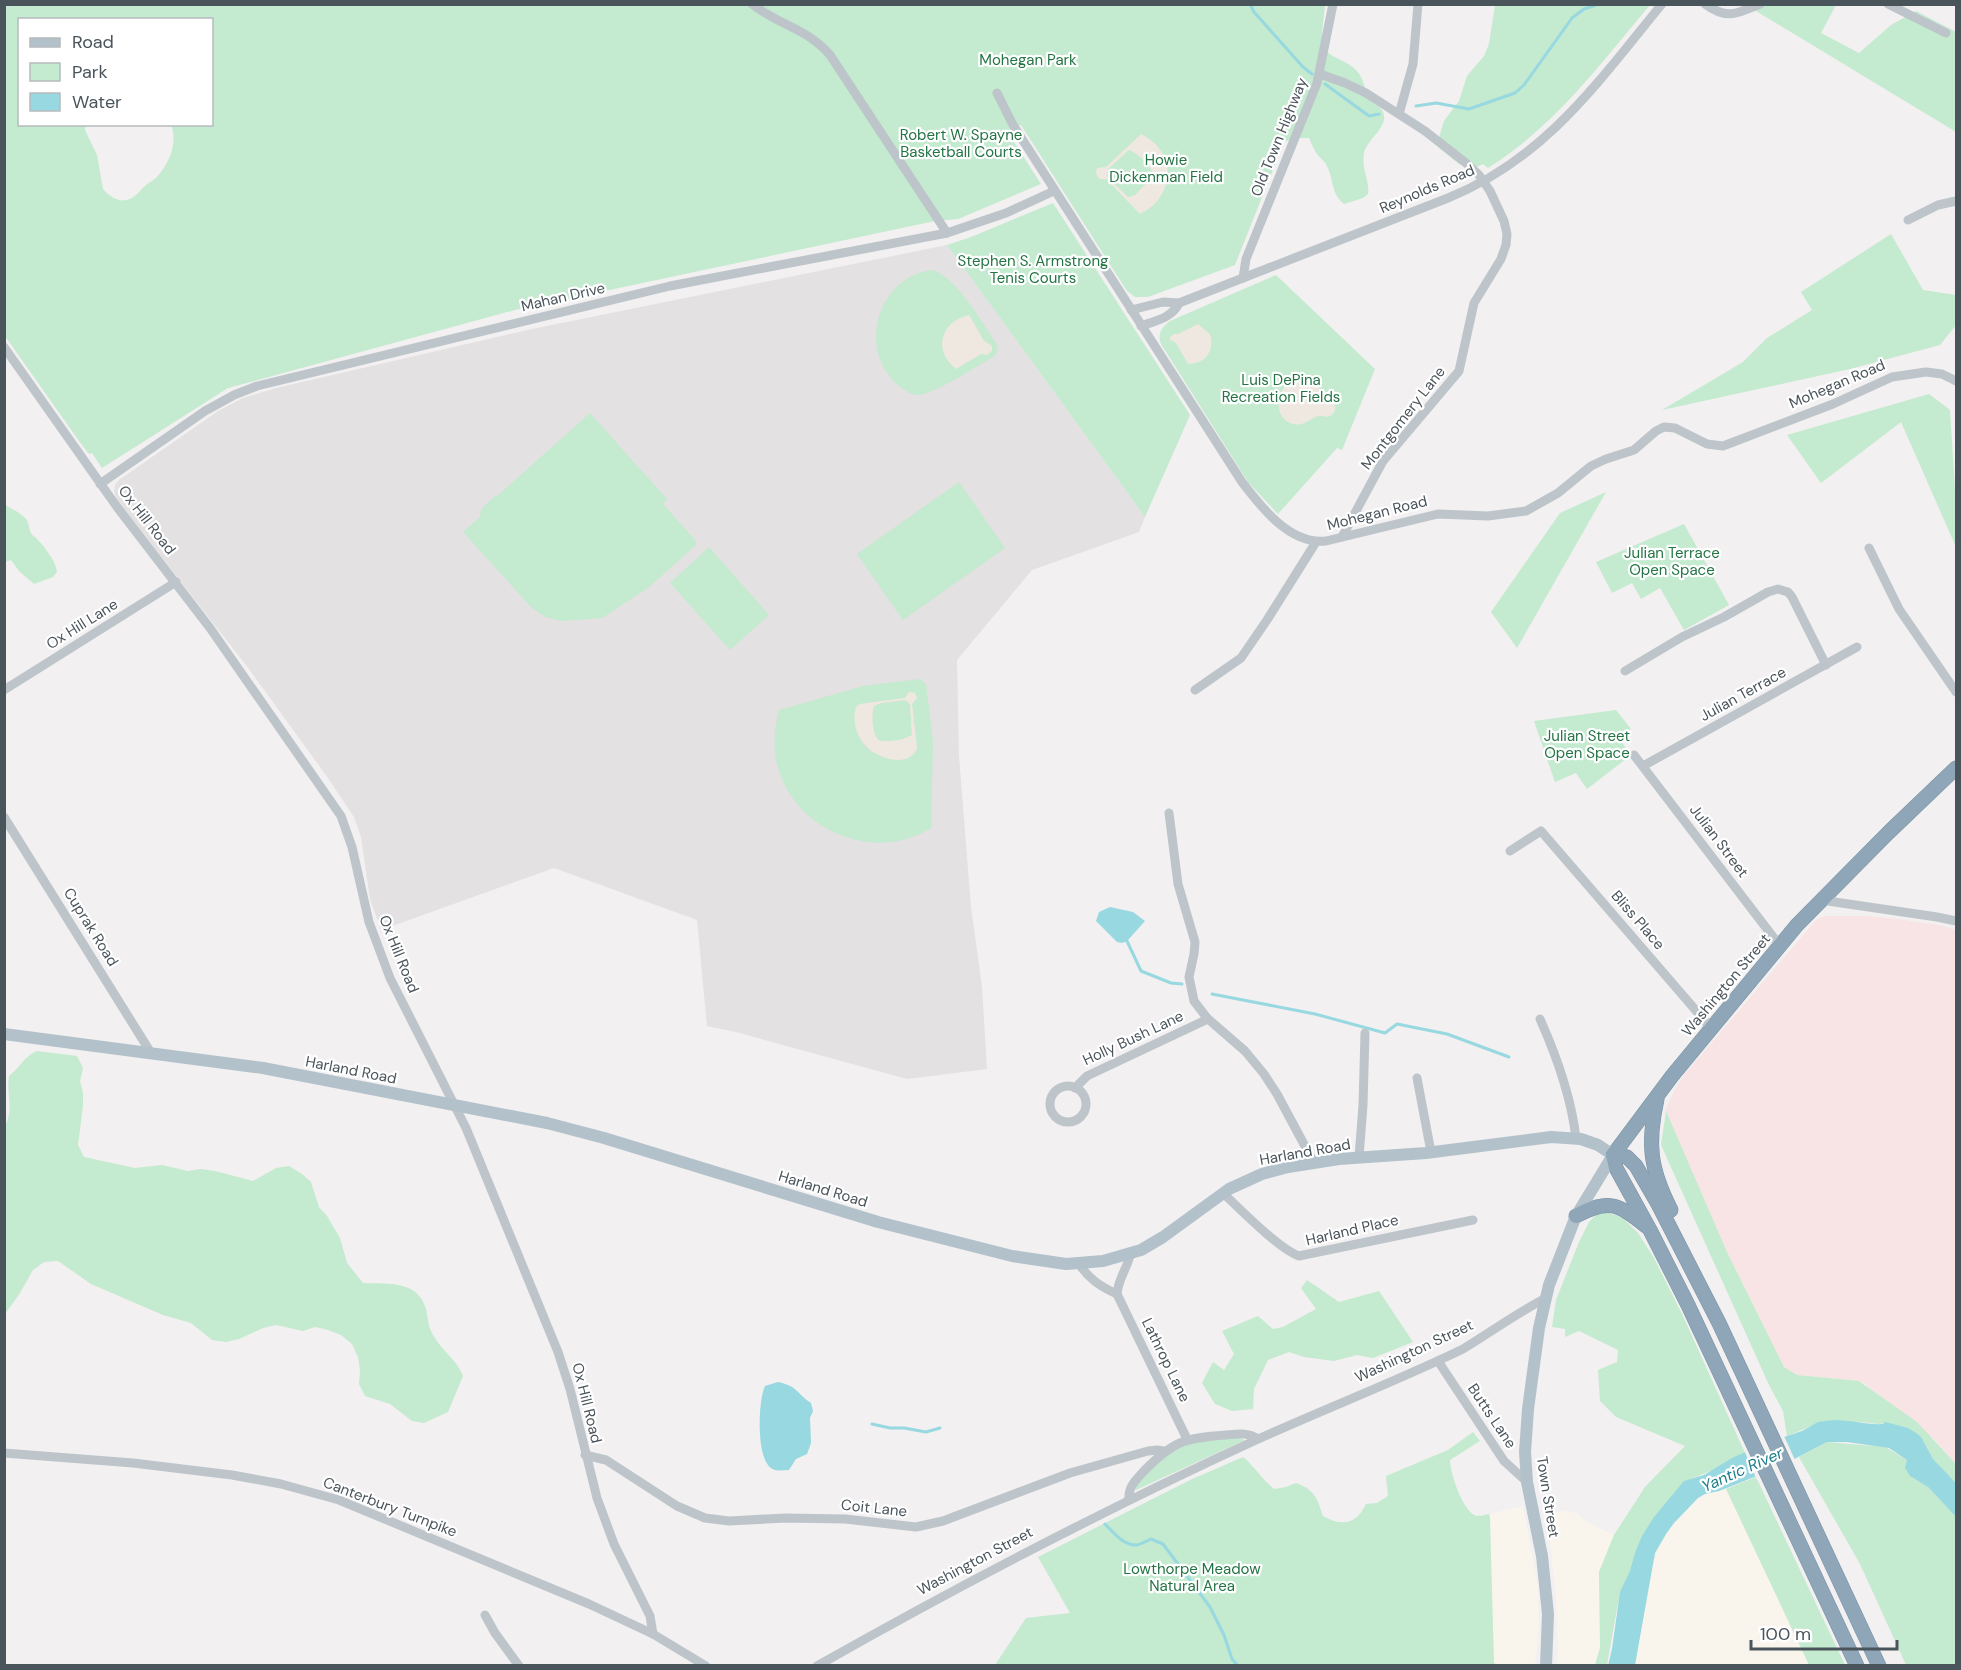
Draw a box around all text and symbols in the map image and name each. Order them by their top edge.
legend [18,18,213,126]
text: Road [72,30,114,54]
park label: Mohegan Park [979,50,1077,70]
text: Park [72,60,108,84]
street label: Old Town Highway [1246,74,1312,199]
text: Water [72,90,122,114]
park label: Robert W. Spayne Basketball Courts [900,125,1022,162]
park label: Howie Dickenman Field [1109,150,1223,187]
street label: Reynolds Road [1376,160,1478,218]
park label: Stephen S. Armstrong Tenis Courts [958,251,1108,288]
street label: Mahan Drive [519,278,607,316]
street label: Mohegan Road [1786,355,1888,413]
street label: Montgomery Lane [1356,362,1450,474]
park label: Luis DePina Recreation Fields [1222,370,1340,407]
street label: Ox Hill Road [114,481,180,559]
street label: Mohegan Road [1325,491,1429,535]
park label: Julian Terrace Open Space [1624,543,1720,580]
street label: Ox Hill Lane [42,594,122,654]
street label: Julian Terrace [1696,662,1790,726]
park label: Julian Street Open Space [1544,726,1630,763]
street label: Julian Street [1685,801,1753,882]
street label: Cuprak Road [59,884,123,970]
street label: Bliss Place [1607,886,1669,954]
street label: Ox Hill Road [374,912,424,996]
street label: Washington Street [1677,929,1775,1041]
street label: Holly Bush Lane [1079,1006,1187,1070]
street label: Harland Road [304,1051,398,1089]
street label: Harland Road [1258,1134,1352,1170]
street label: Harland Road [776,1166,870,1212]
street label: Harland Place [1304,1210,1400,1250]
street label: Lathrop Lane [1137,1315,1195,1405]
street label: Washington Street [1352,1315,1476,1387]
street label: Ox Hill Road [567,1361,607,1445]
street label: Butts Lane [1463,1380,1521,1452]
water label: Yantic River [1698,1442,1787,1497]
street label: Town Street [1532,1455,1564,1539]
street label: Canterbury Turnpike [320,1472,460,1542]
street label: Coit Lane [840,1495,908,1521]
street label: Washington Street [914,1522,1036,1600]
park label: Lowthorpe Meadow Natural Area [1123,1559,1261,1596]
scale bar [1751,1613,1896,1651]
text: 100 m [1760,1622,1811,1646]

